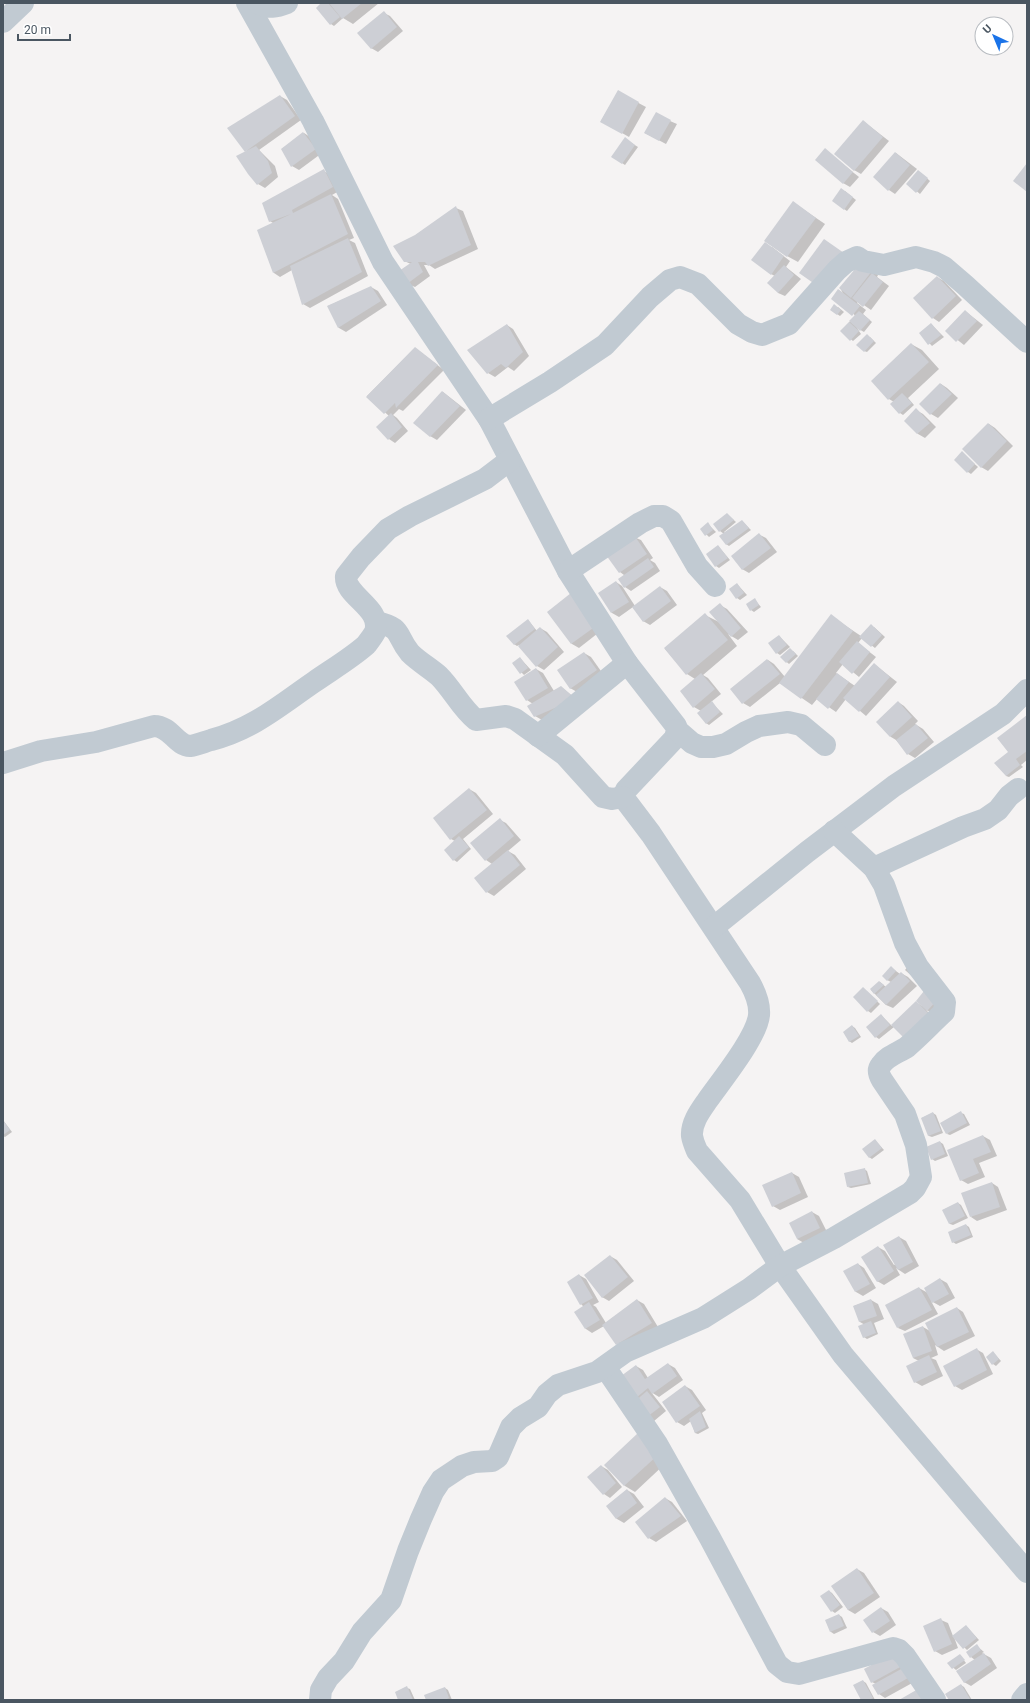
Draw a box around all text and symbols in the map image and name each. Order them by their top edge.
scale bar [18,16,70,42]
north arrow [974,16,1014,56]
text: U [980,22,995,36]
text: 20 m [24,23,51,37]

